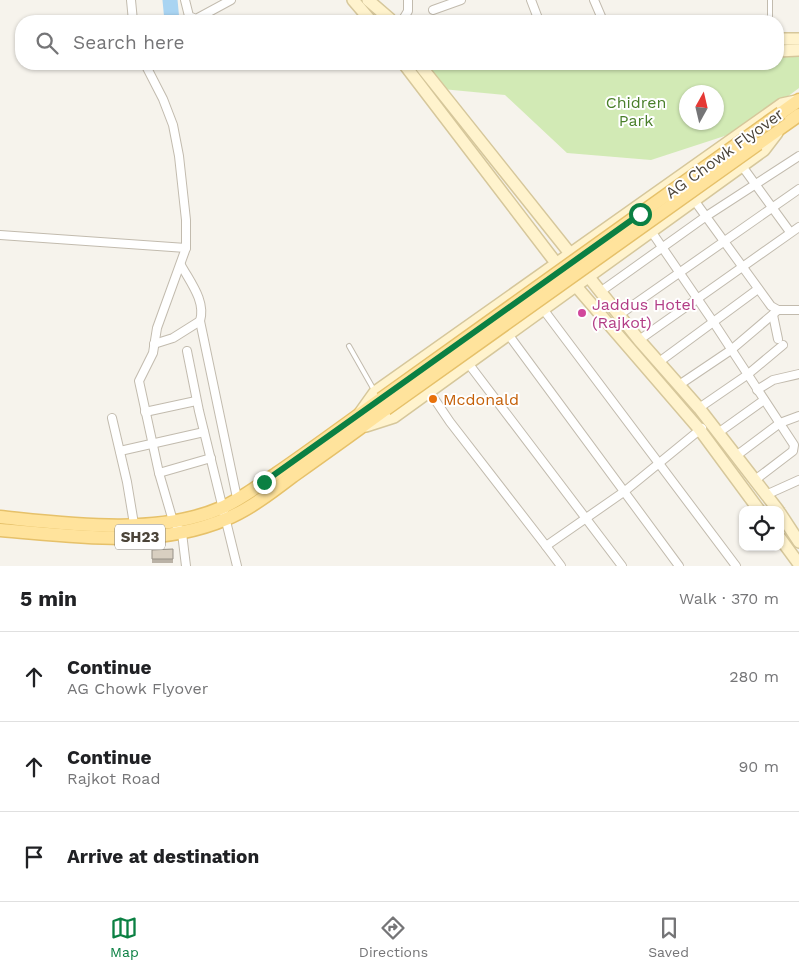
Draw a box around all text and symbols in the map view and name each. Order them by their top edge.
search box [15,15,784,70]
icon: search [33,29,61,57]
text: Search here [73,31,184,54]
north arrow [679,85,724,130]
park label: Chidren Park [606,93,666,130]
street label: AG Chowk Flyover [662,104,787,203]
route start [629,203,652,226]
place label: Jaddus Hotel (Rajkot) [592,295,696,332]
marker: Jaddus Hotel (Rajkot) [576,307,588,319]
place label: Mcdonald [443,390,519,409]
marker: Mcdonald [427,393,439,405]
route end [253,471,276,494]
map controls [739,506,784,551]
button: locate [739,506,784,551]
road number: SH23 [115,524,165,550]
text: 5 min [20,586,77,611]
text: Walk · 370 m [679,589,779,608]
text: Continue [67,656,151,679]
icon: ahead [20,663,48,691]
text: 280 m [729,667,779,686]
text: AG Chowk Flyover [67,679,208,698]
text: Continue [67,746,151,769]
icon: ahead [20,753,48,781]
text: 90 m [738,757,779,776]
text: Rajkot Road [67,769,160,788]
icon: arrive [20,843,48,871]
text: Arrive at destination [67,845,259,868]
tab: Map [110,914,139,960]
tab: Directions [359,914,428,960]
tab: Saved [648,914,689,960]

